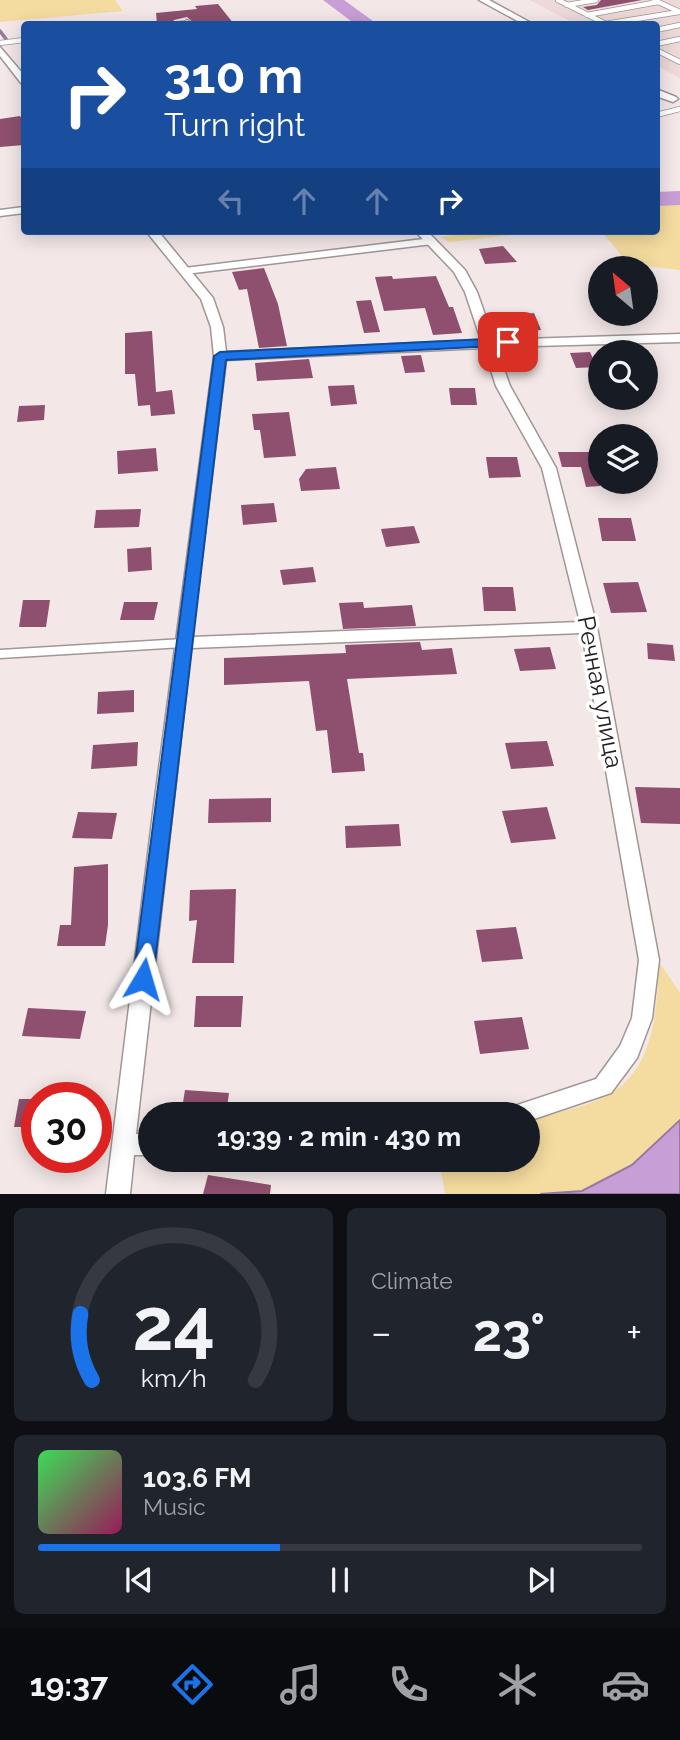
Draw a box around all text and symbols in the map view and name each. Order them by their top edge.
text: 310 m [164,47,303,104]
icon: right [49,49,140,140]
text: Turn right [164,106,305,143]
icon: left [212,182,250,220]
icon: ahead [285,182,323,220]
icon: ahead [358,182,396,220]
icon: right [431,182,469,220]
north arrow [588,256,658,326]
map controls [588,256,658,494]
pin [478,312,538,372]
icon: arrive [489,323,527,361]
button: search [588,340,658,410]
button: layers [588,424,658,494]
street label: Речная улица [572,613,629,770]
position arrow [106,942,180,1016]
speed limit sign: 30 [21,1082,112,1173]
text: 19:39 · 2 min · 430 m [217,1122,461,1152]
text: Climate [371,1267,453,1294]
text: 24 [132,1283,215,1368]
text: 23° [473,1302,545,1363]
text: − [371,1310,391,1355]
text: + [626,1310,642,1355]
text: km/h [141,1363,206,1393]
text: 103.6 FM [143,1463,252,1493]
text: Music [143,1493,206,1520]
icon: previous [120,1561,158,1599]
icon: pause [321,1561,359,1599]
icon: next [522,1561,560,1599]
icon: directions [168,1660,217,1709]
icon: music [276,1660,325,1709]
icon: phone [384,1660,433,1709]
icon: climate [493,1660,542,1709]
icon: car [601,1660,650,1709]
text: 19:37 [30,1666,108,1703]

